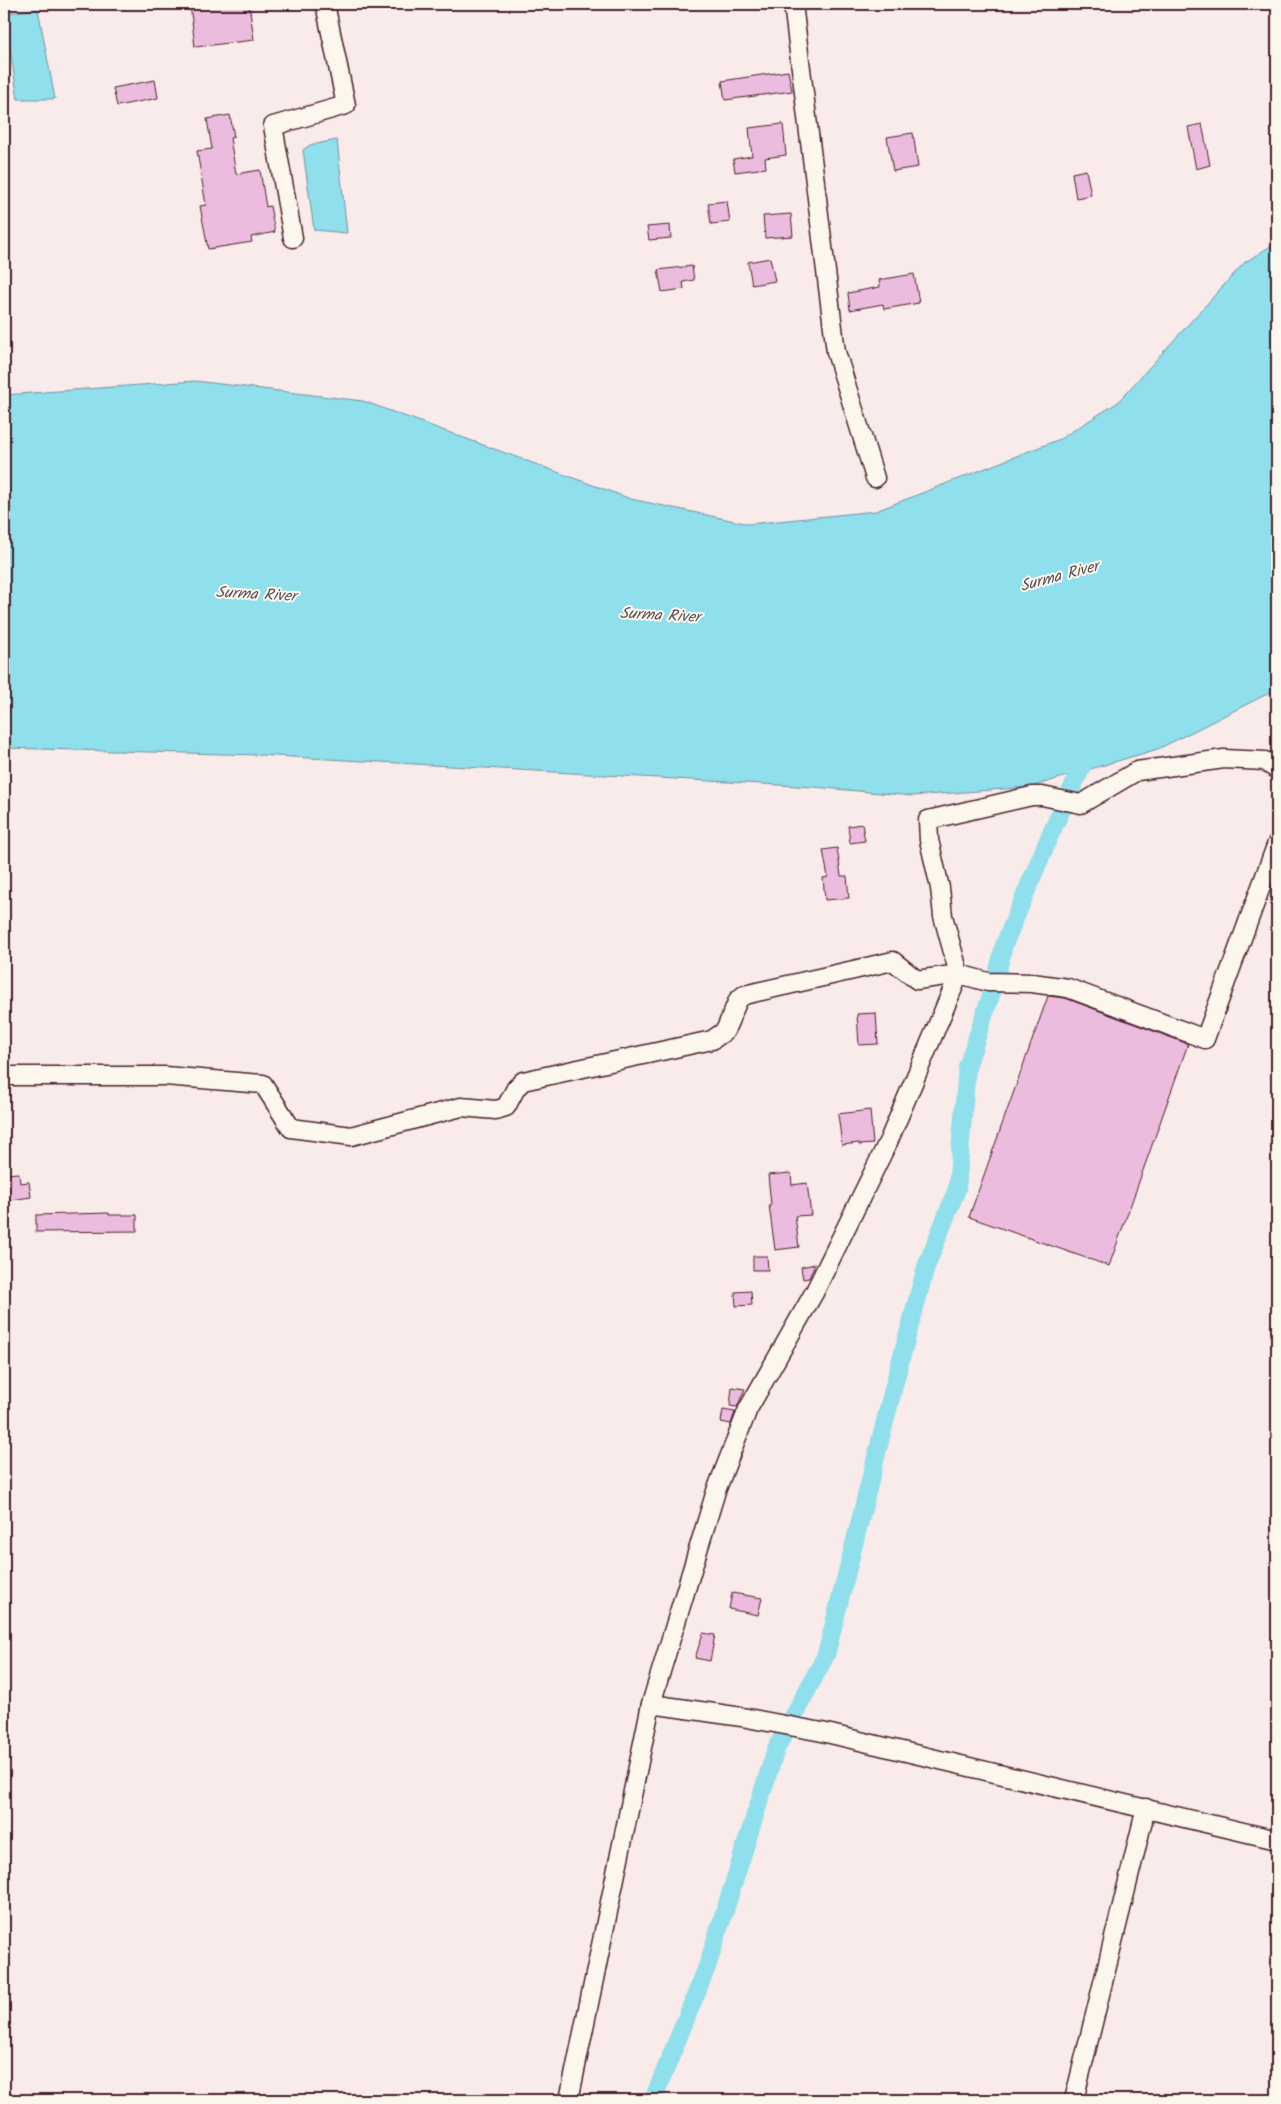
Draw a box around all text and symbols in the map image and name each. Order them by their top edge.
water label: Surma River [1017,553,1105,599]
water label: Surma River [215,580,300,609]
water label: Surma River [619,601,704,630]

